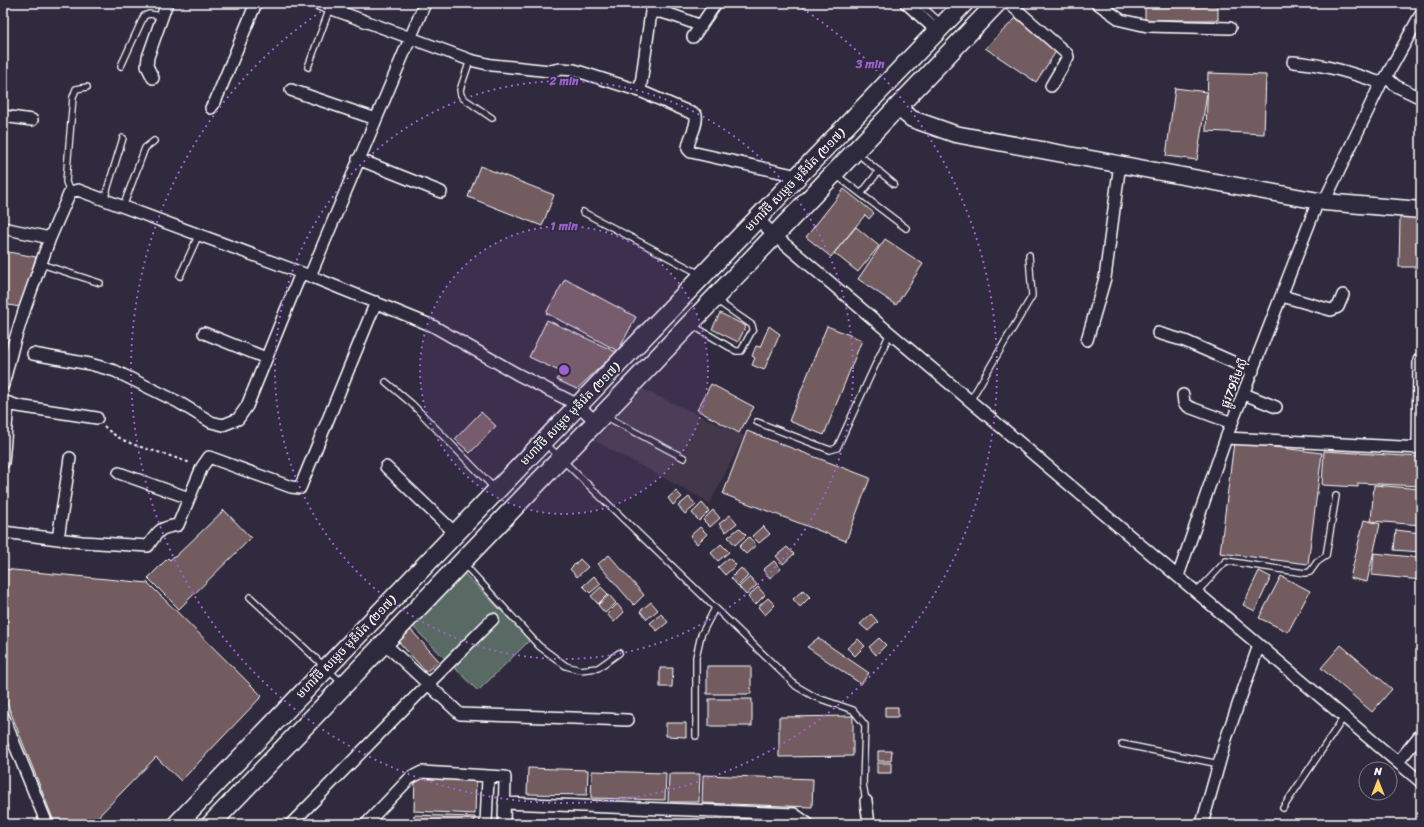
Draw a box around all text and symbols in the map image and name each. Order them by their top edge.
text: 3 min [855,53,885,75]
text: 2 min [548,70,579,92]
street label: មហាវិថី សម្តេច មុនីរ៉េត (២១៧) [740,123,851,237]
text: 1 min [550,215,578,237]
street label: ផ្លូវ79អឹមស៊ី [1214,355,1254,411]
street label: មហាវិថី សម្តេច មុនីរ៉េត (២១៧) [515,357,626,471]
centre of rings [557,363,571,377]
street label: មហាវិថី សម្តេច មុនីរ៉េត (២១៧) [291,590,402,704]
north arrow [1358,761,1398,801]
text: N [1373,762,1382,781]

